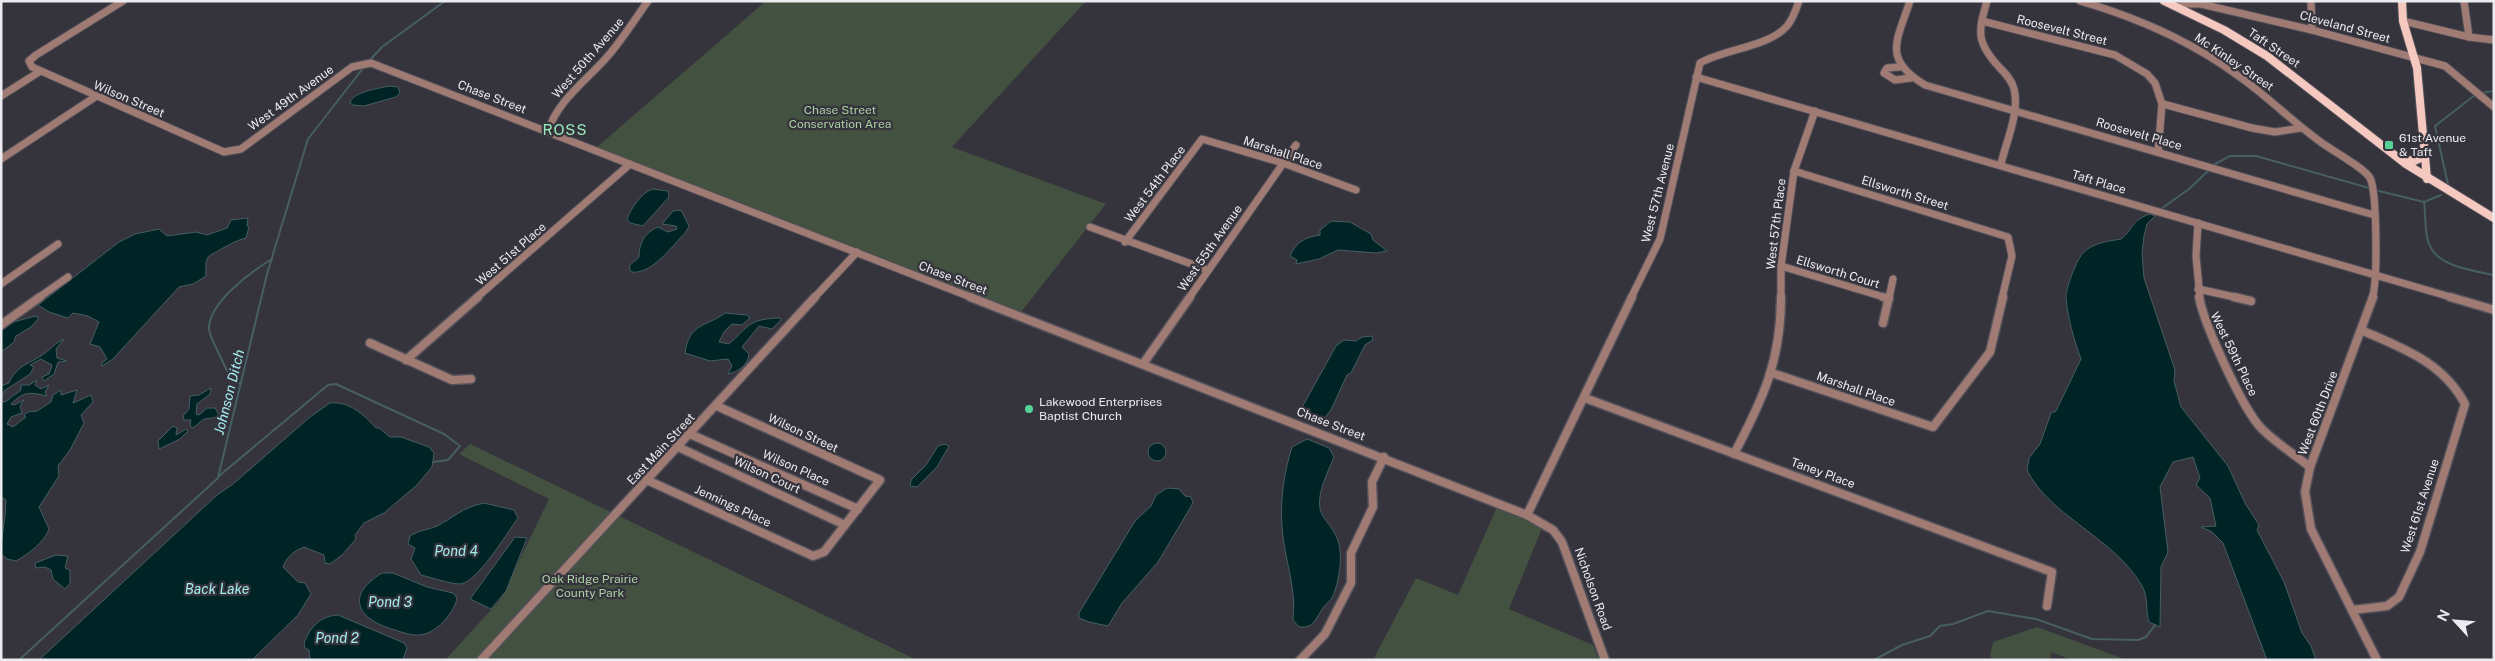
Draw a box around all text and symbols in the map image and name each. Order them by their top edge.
street label: Cleveland Street [2298,8,2392,46]
street label: Roosevelt Street [2015,12,2109,48]
street label: West 50th Avenue [549,15,627,101]
street label: Taft Street [2245,25,2303,71]
street label: Mc Kinley Street [2192,30,2277,94]
street label: West 49th Avenue [246,62,337,134]
street label: Chase Street [456,77,529,117]
street label: Wilson Street [91,78,167,120]
park label: Chase Street Conservation Area [789,103,891,131]
street label: Roosevelt Place [2094,115,2184,153]
district label: ROSS [542,121,588,138]
place label: 61st Avenue & Taft [2399,131,2466,159]
street label: Marshall Place [1242,134,1325,172]
marker: 61st Avenue & Taft [2383,139,2395,151]
street label: West 57th Avenue [1639,142,1677,244]
street label: West 54th Place [1122,143,1188,225]
street label: Taft Place [2070,167,2128,197]
street label: Ellsworth Street [1860,173,1951,213]
street label: West 57th Place [1763,177,1789,270]
street label: West 55th Avenue [1175,202,1245,294]
street label: West 51st Place [473,220,549,288]
street label: Ellsworth Court [1795,253,1882,291]
street label: Chase Street [917,258,990,298]
street label: West 59th Place [2208,310,2261,399]
water label: Johnson Ditch [211,348,247,436]
street label: Marshall Place [1815,369,1898,409]
street label: West 60th Drive [2295,369,2341,457]
place label: Lakewood Enterprises Baptist Church [1039,395,1162,423]
marker: Lakewood Enterprises Baptist Church [1023,403,1035,415]
street label: Chase Street [1295,404,1368,444]
street label: East Main Street [624,410,698,488]
street label: Wilson Street [766,411,841,455]
street label: Wilson Place [760,447,832,489]
street label: Wilson Court [731,453,803,497]
street label: Taney Place [1789,455,1857,491]
street label: West 61st Avenue [2398,457,2442,555]
street label: Jennings Place [693,482,774,530]
water label: Pond 4 [434,543,478,559]
street label: Nicholson Road [1572,546,1614,632]
park label: Oak Ridge Prairie County Park [542,572,638,600]
water label: Back Lake [185,581,250,597]
water label: Pond 3 [368,594,412,610]
north arrow [2430,596,2480,646]
text: N [2434,607,2453,624]
water label: Pond 2 [315,630,359,646]

